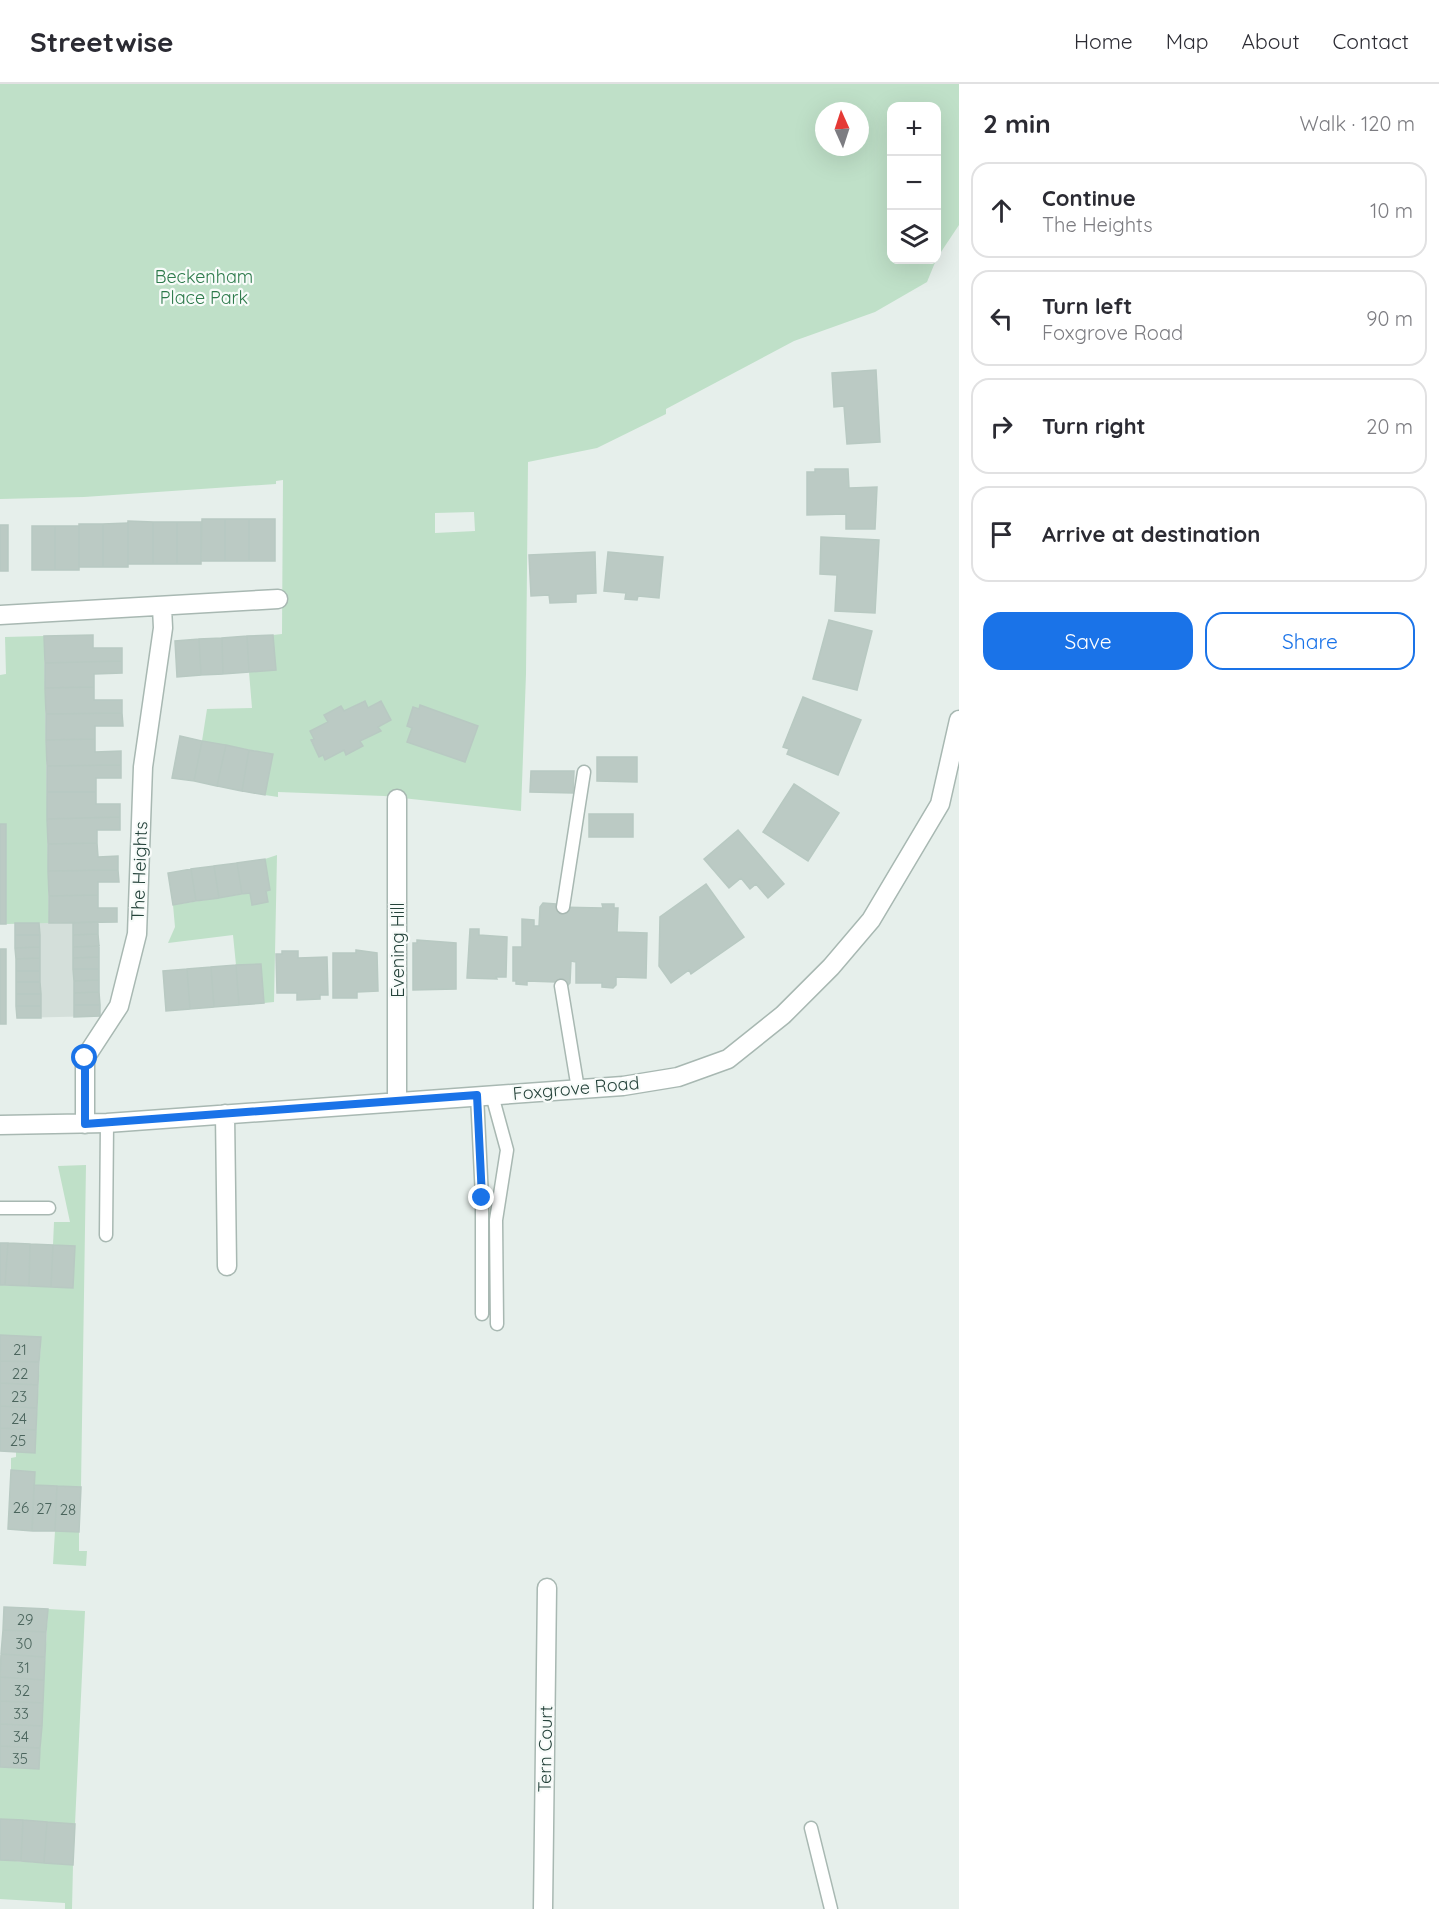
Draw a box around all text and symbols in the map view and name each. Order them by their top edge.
text: Streetwise [30,24,173,59]
text: Home [1074,28,1133,54]
text: Map [1166,28,1209,54]
text: About [1242,28,1300,54]
text: Contact [1333,28,1409,54]
north arrow [815,102,869,156]
map controls [887,102,941,264]
button: + [887,102,941,156]
text: 2 min [983,107,1051,140]
text: Walk · 120 m [1300,111,1415,136]
button: − [887,156,941,210]
text: Continue [1042,184,1136,212]
icon: ahead [985,194,1018,227]
text: 10 m [1370,198,1413,223]
button: layers [887,210,941,264]
text: The Heights [1042,212,1153,237]
park label: Beckenham Place Park [155,265,253,309]
text: Turn left [1042,292,1132,320]
icon: left [985,302,1018,335]
text: 90 m [1366,306,1413,331]
text: Foxgrove Road [1042,320,1183,345]
icon: right [985,410,1018,443]
text: Turn right [1042,412,1146,440]
text: 20 m [1366,414,1413,439]
icon: arrive [985,518,1018,551]
text: Arrive at destination [1042,520,1260,548]
button: Save [983,612,1193,670]
button: Share [1205,612,1415,670]
street label: The Heights [126,821,152,921]
street label: Evening Hill [386,902,409,998]
route start [71,1044,97,1070]
street label: Foxgrove Road [512,1071,640,1105]
route end [468,1184,494,1210]
house number: 21 [13,1340,27,1359]
house number: 22 [12,1364,28,1383]
house number: 23 [11,1387,27,1406]
house number: 24 [11,1409,27,1428]
house number: 25 [10,1431,26,1450]
house number: 26 [13,1498,29,1517]
house number: 27 [36,1499,52,1518]
house number: 28 [60,1500,76,1519]
house number: 29 [17,1610,33,1629]
house number: 30 [16,1634,32,1653]
house number: 31 [16,1658,30,1677]
house number: 32 [14,1681,30,1700]
house number: 33 [13,1704,29,1723]
street label: Tern Court [533,1705,557,1793]
house number: 34 [13,1727,29,1746]
house number: 35 [12,1749,28,1768]

